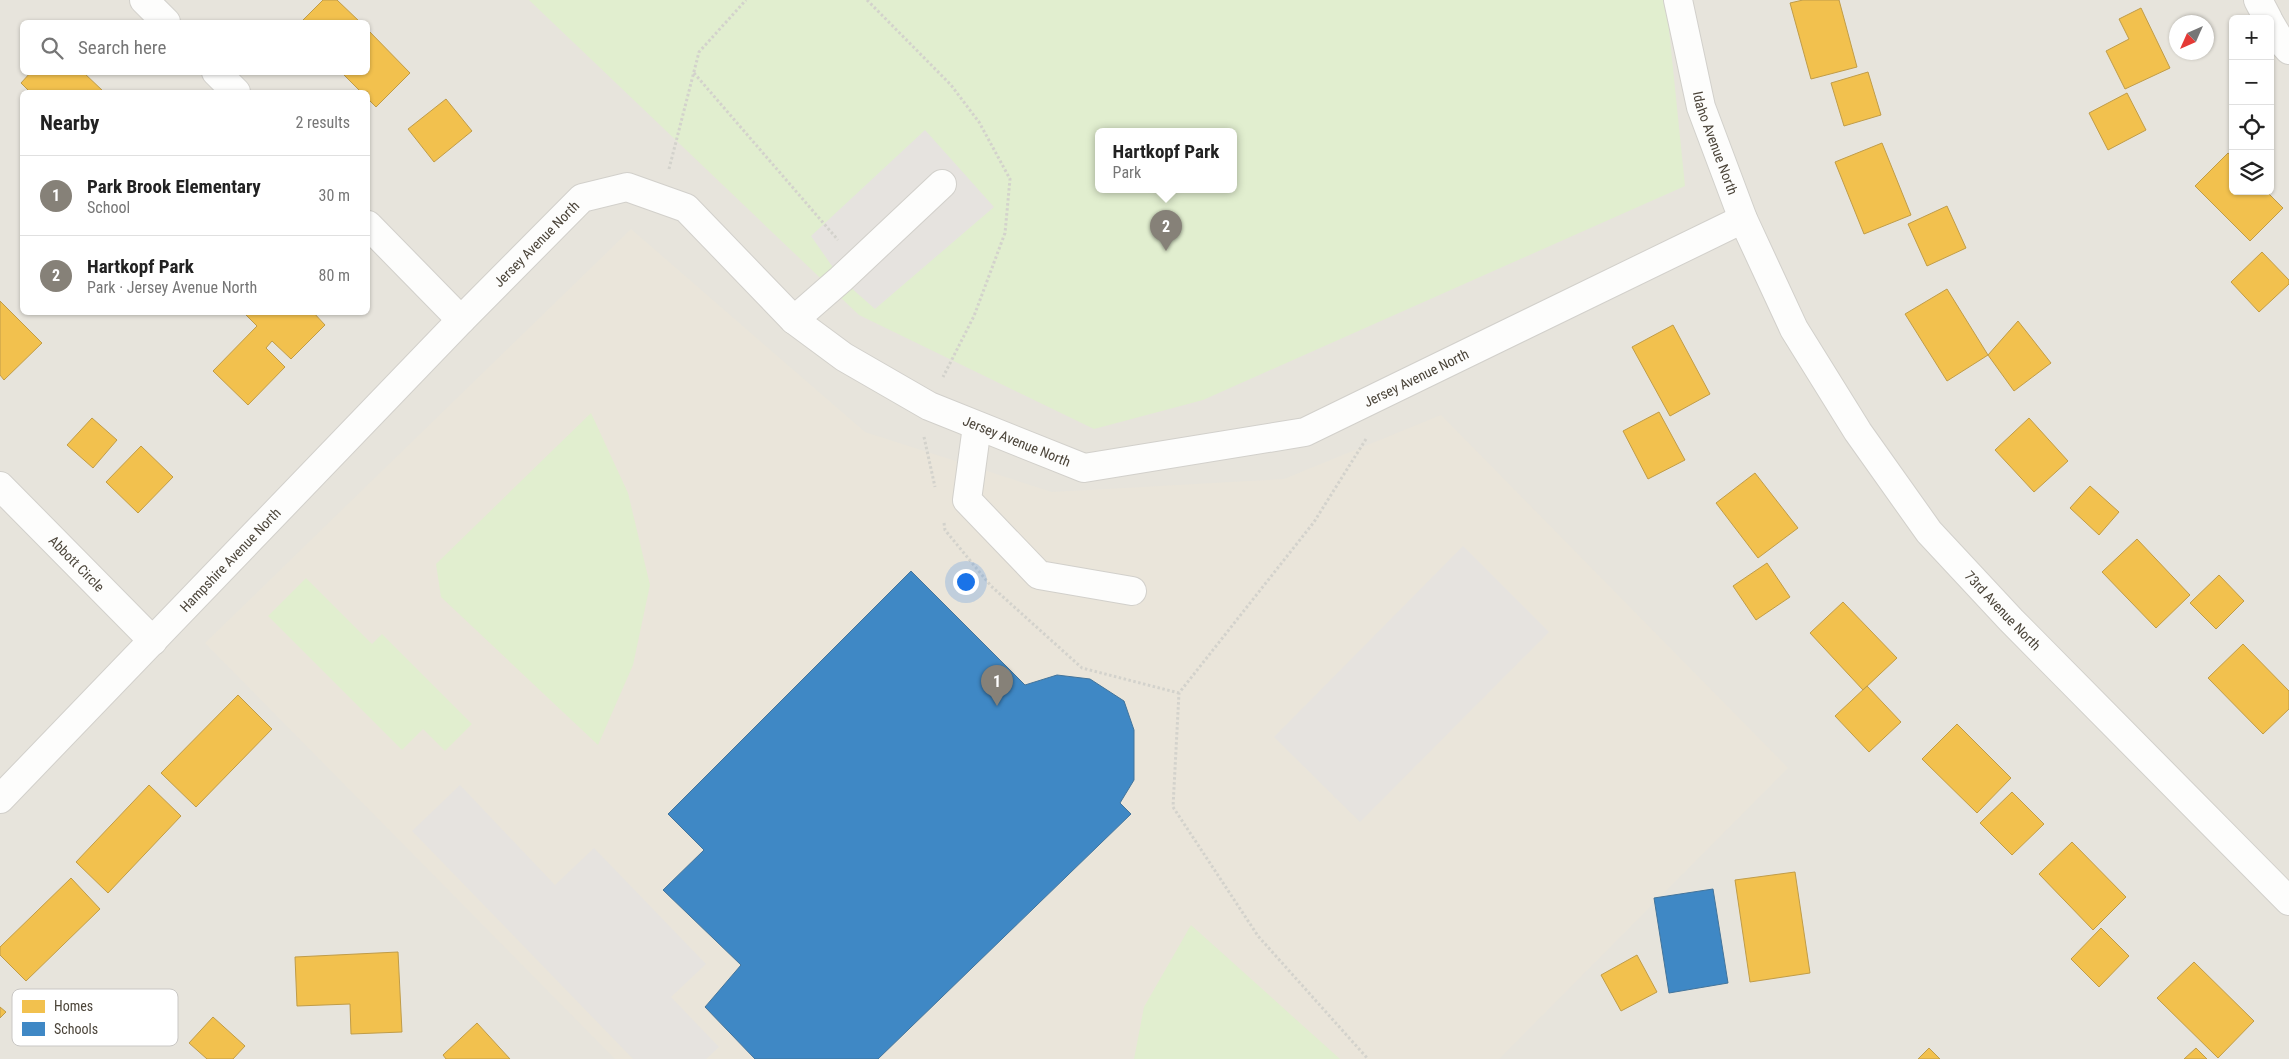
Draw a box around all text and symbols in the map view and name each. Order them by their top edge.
north arrow [2169,15,2214,60]
map controls [2229,15,2274,195]
button: + [2229,15,2274,60]
search box [20,20,370,75]
icon: search [38,34,66,62]
text: Search here [78,36,166,59]
button: − [2229,60,2274,105]
street label: Idaho Avenue North [1690,90,1741,197]
button: locate [2229,105,2274,150]
text: Nearby [40,111,99,135]
text: 2 results [295,113,350,132]
popup [1095,128,1237,193]
text: Hartkopf Park [1113,140,1219,163]
button: layers [2229,150,2274,195]
text: Park [1113,163,1141,182]
text: Park Brook Elementary [87,175,261,198]
text: 1 [52,186,60,205]
text: 30 m [318,186,350,205]
text: School [87,198,130,217]
street label: Jersey Avenue North [491,198,582,290]
pin: 2 [1150,210,1182,251]
text: Hartkopf Park [87,255,194,278]
text: 2 [52,266,60,285]
text: 80 m [318,266,350,285]
text: Park · Jersey Avenue North [87,278,257,297]
street label: Jersey Avenue North [1361,346,1471,410]
street label: Jersey Avenue North [961,412,1073,470]
street label: Hampshire Avenue North [177,505,284,615]
street label: Abbott Circle [46,532,108,595]
street label: 73rd Avenue North [1962,568,2044,653]
your location [953,569,979,595]
pin: 1 [981,665,1013,706]
legend [12,989,178,1046]
text: Homes [54,998,93,1014]
text: Schools [54,1021,98,1037]

